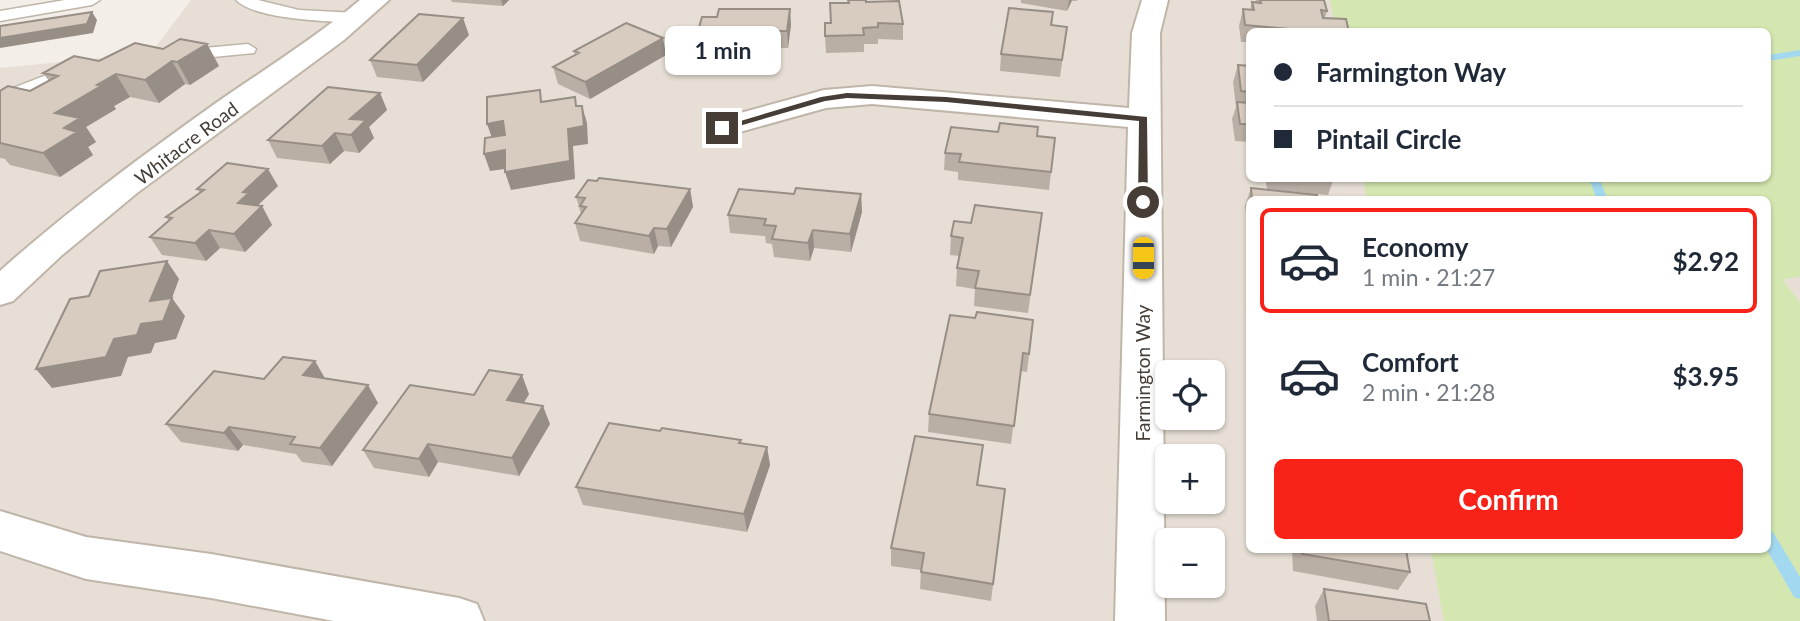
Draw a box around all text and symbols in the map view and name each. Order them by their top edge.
callout: 1 min [664,26,780,76]
text: 1 min [694,36,752,64]
text: Farmington Way [1316,56,1506,88]
street label: Whitacre Road [130,97,242,189]
route end [706,112,738,144]
text: Pintail Circle [1316,123,1461,155]
route start [1127,186,1159,218]
icon: car [1278,229,1341,292]
text: Economy [1362,231,1468,263]
car [1133,237,1154,279]
text: $2.92 [1673,245,1739,277]
text: 1 min · 21:27 [1362,263,1495,291]
street label: Farmington Way [1131,304,1154,441]
icon: car [1278,344,1341,407]
text: Comfort [1362,346,1459,378]
map controls [1155,360,1225,598]
button: locate [1155,360,1225,430]
text: $3.95 [1673,360,1739,392]
text: 2 min · 21:28 [1362,378,1495,406]
button: + [1155,444,1225,514]
button: Confirm [1274,459,1743,539]
button: − [1155,528,1225,598]

